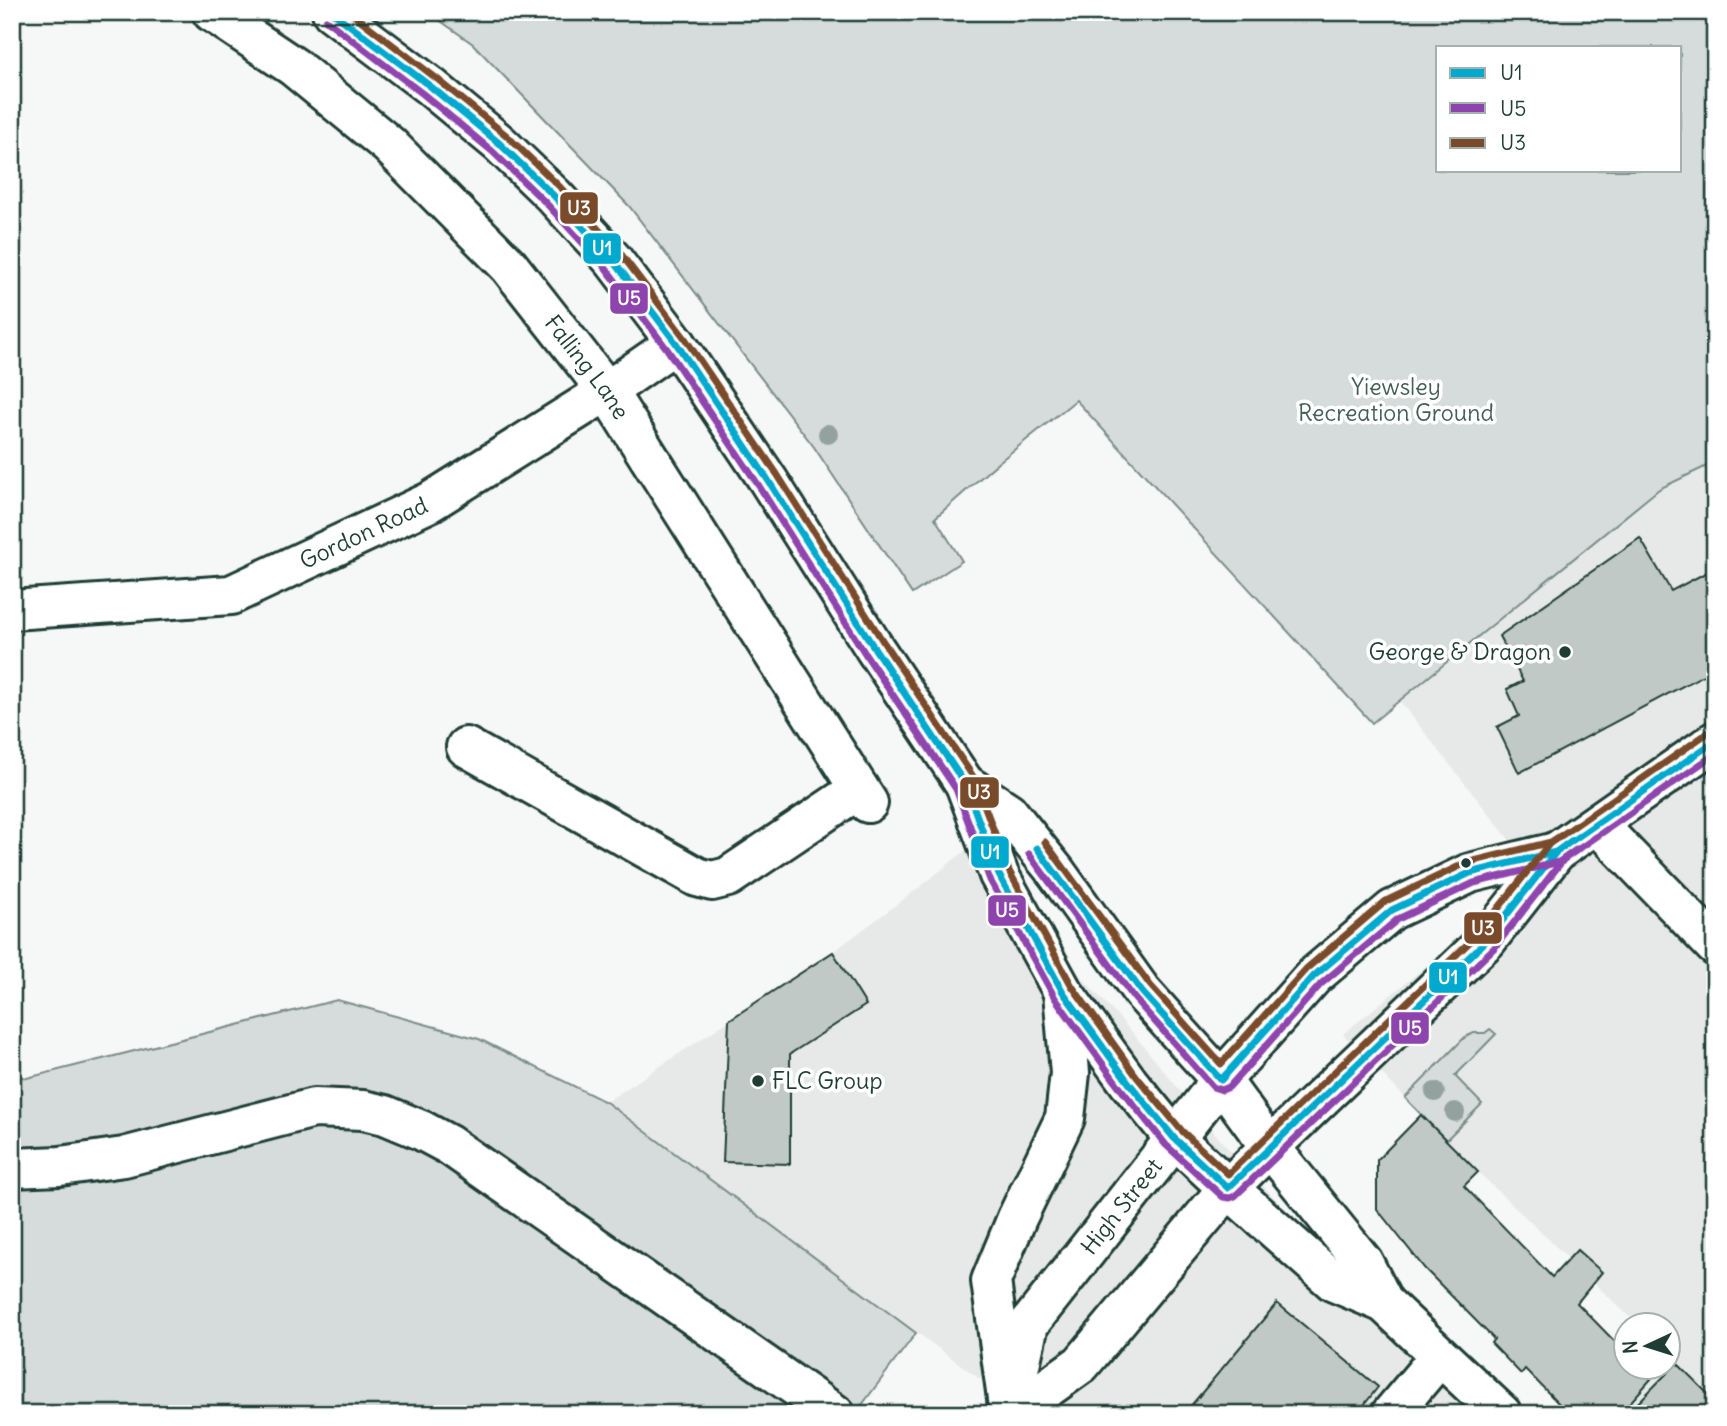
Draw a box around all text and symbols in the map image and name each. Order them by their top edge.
legend [1436,46,1682,172]
text: U1 [1500,59,1523,86]
text: U5 [1500,95,1526,122]
text: U3 [1500,129,1526,156]
line badge: U3 [559,191,599,225]
text: U3 [567,196,591,220]
line badge: U1 [582,232,622,265]
text: U1 [592,236,612,260]
line badge: U5 [609,282,649,315]
text: U5 [617,286,641,310]
street label: Falling Lane [539,309,636,425]
park label: Yiewsley Recreation Ground [1298,372,1494,427]
street label: Gordon Road [295,490,432,575]
place label: George & Dragon [1369,637,1551,666]
marker: George & Dragon [1557,644,1573,660]
line badge: U3 [959,776,1000,809]
text: U3 [967,780,991,804]
line badge: U1 [970,835,1010,869]
text: U1 [980,840,1000,864]
unlabelled marker [1459,856,1473,870]
line badge: U5 [987,894,1027,927]
text: U5 [995,898,1019,922]
line badge: U3 [1463,911,1503,945]
text: U3 [1471,916,1495,940]
line badge: U1 [1428,961,1468,994]
text: U1 [1438,965,1458,989]
line badge: U5 [1390,1011,1430,1045]
text: U5 [1398,1016,1422,1040]
place label: FLC Group [772,1066,883,1095]
marker: FLC Group [750,1073,766,1089]
street label: High Street [1074,1152,1168,1260]
north arrow [1612,1310,1682,1380]
text: N [1618,1340,1642,1355]

